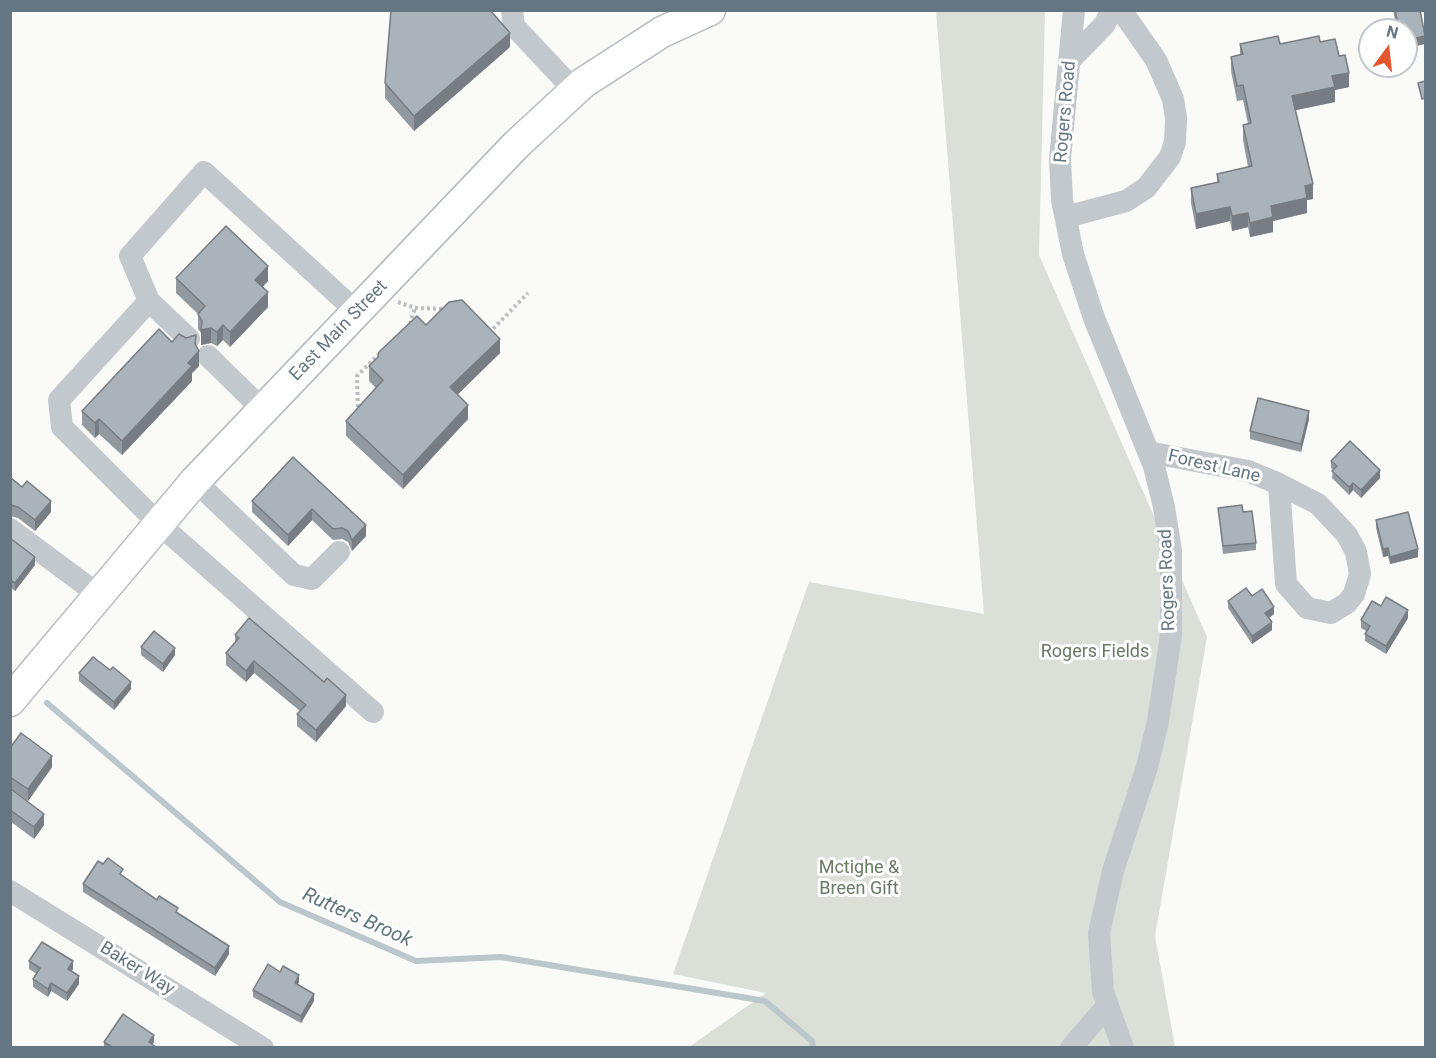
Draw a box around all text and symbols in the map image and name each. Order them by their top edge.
north arrow [1358,18,1418,78]
text: N [1384,21,1400,43]
street label: Rogers Road [1051,60,1081,164]
street label: East Main Street [286,276,392,386]
street label: Forest Lane [1166,446,1262,488]
street label: Rogers Road [1155,529,1181,631]
park label: Rogers Fields [1041,641,1149,663]
park label: Mctighe & Breen Gift [819,857,899,900]
water label: Rutters Brook [298,883,416,953]
street label: Baker Way [96,938,178,1000]

